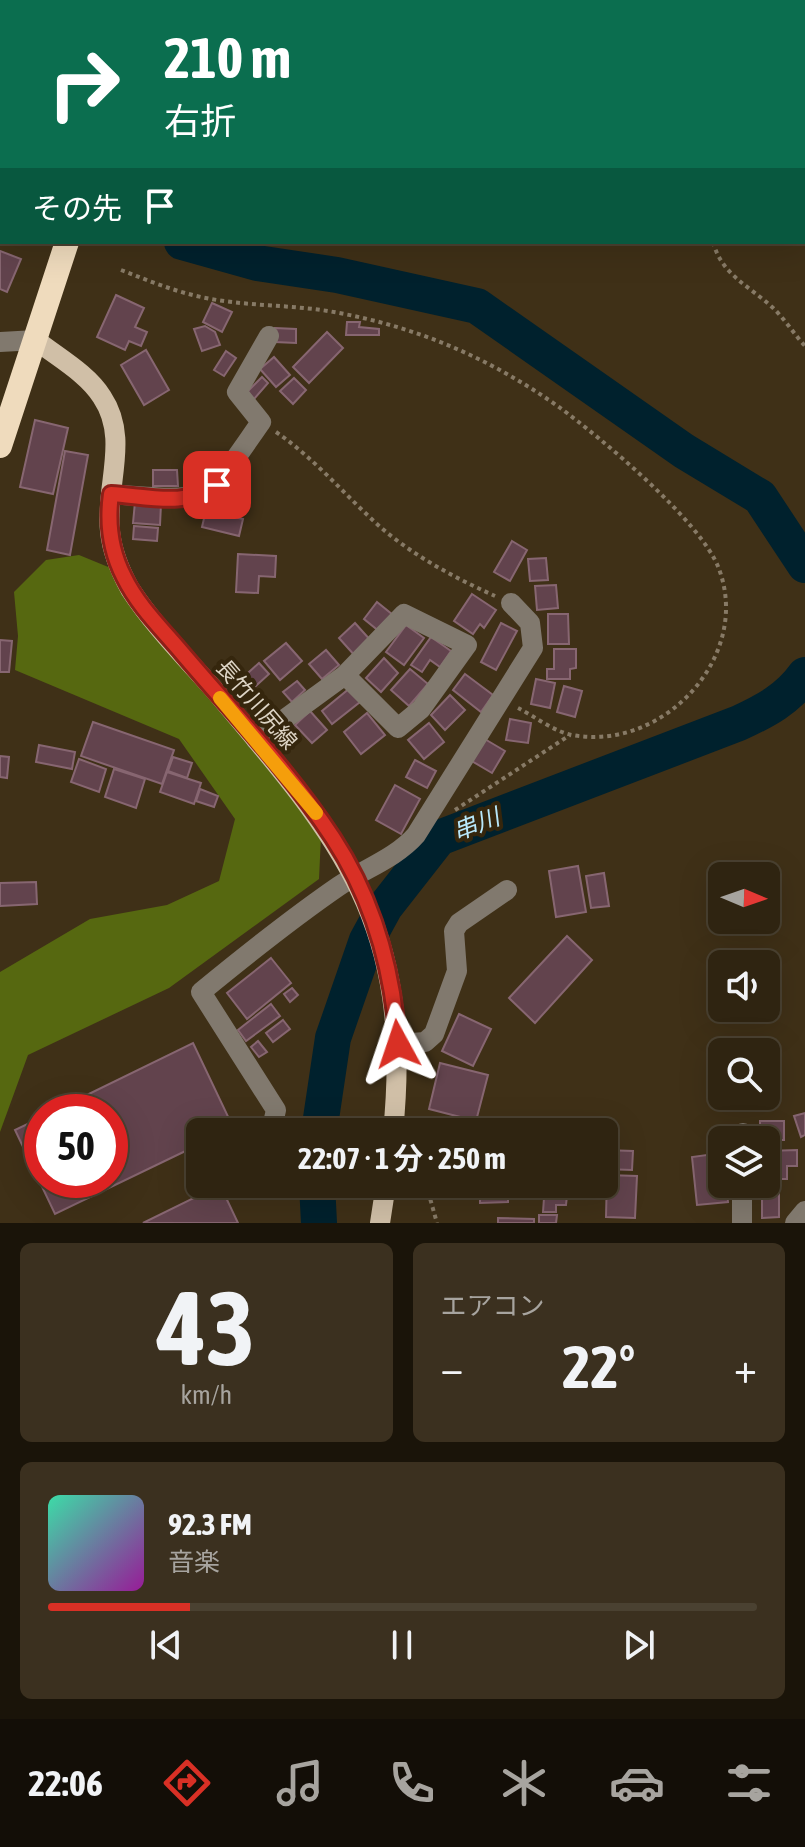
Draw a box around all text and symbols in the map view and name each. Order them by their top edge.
text: 210 m [164,26,291,90]
icon: right [32,32,136,136]
text: 右折 [164,100,236,142]
icon: arrive [138,184,182,228]
text: その先 [32,191,122,225]
pin [183,451,251,519]
icon: arrive [195,463,239,507]
street label: 長竹川尻線 [211,654,303,754]
water label: 串川 [449,802,506,845]
north arrow [708,862,780,934]
map controls [708,862,780,1198]
button: sound [708,950,780,1022]
position arrow [356,1002,440,1086]
button: search [708,1038,780,1110]
speed limit sign: 50 [24,1094,128,1198]
button: layers [708,1126,780,1198]
text: 22:07 · 1 分 · 250 m [298,1141,506,1175]
text: 43 [157,1268,255,1387]
text: エアコン [441,1291,545,1321]
text: 22° [562,1332,635,1401]
text: − [441,1342,463,1392]
text: + [734,1342,757,1392]
text: km/h [180,1380,232,1410]
text: 92.3 FM [168,1507,252,1541]
text: 音楽 [168,1547,220,1577]
icon: previous [144,1623,188,1667]
icon: pause [380,1623,424,1667]
icon: next [617,1623,661,1667]
icon: directions [159,1755,215,1811]
icon: music [272,1755,328,1811]
icon: phone [384,1755,440,1811]
icon: climate [496,1755,552,1811]
icon: car [609,1755,665,1811]
icon: filters [721,1755,777,1811]
text: 22:06 [28,1762,103,1804]

